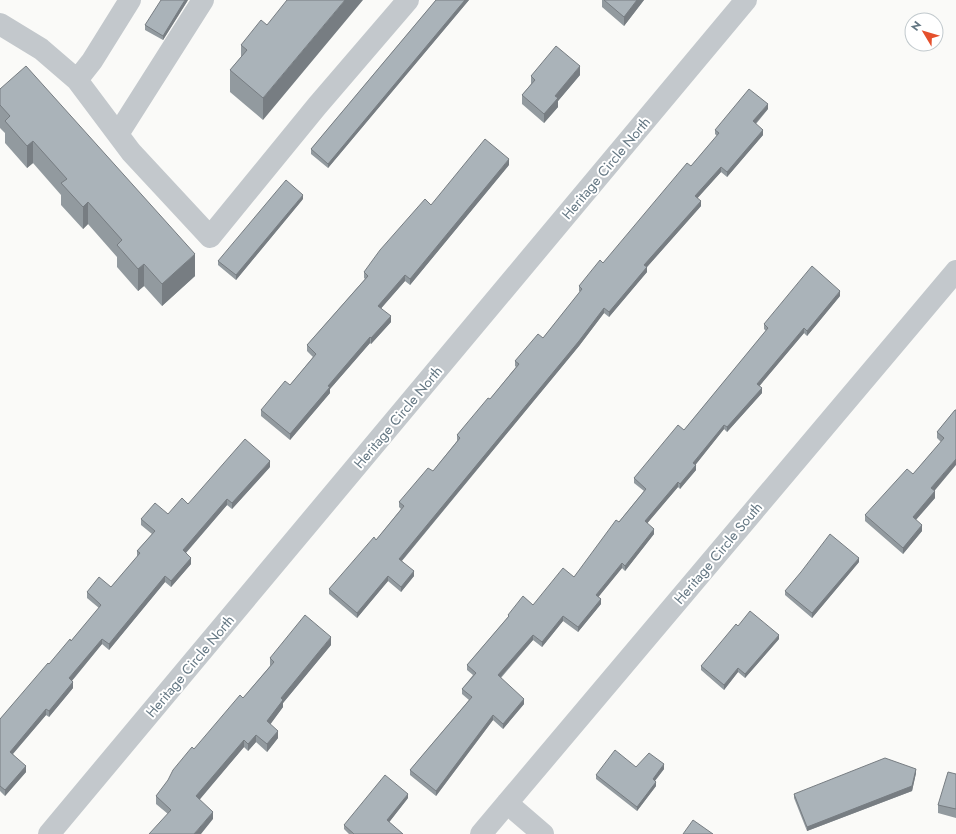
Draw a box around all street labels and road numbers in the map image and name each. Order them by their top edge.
street label: Heritage Circle North [557,112,655,224]
street label: Heritage Circle North [349,361,447,473]
street label: Heritage Circle South [669,498,767,608]
street label: Heritage Circle North [141,610,239,722]

